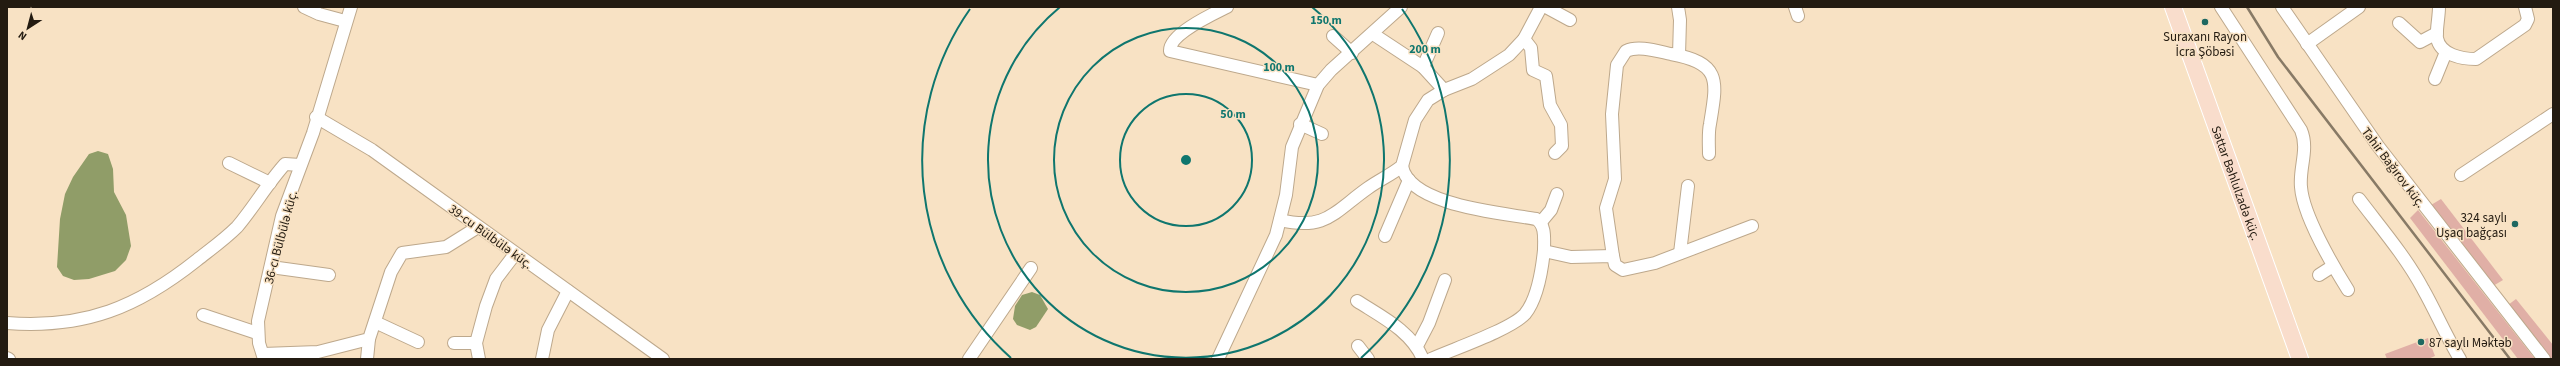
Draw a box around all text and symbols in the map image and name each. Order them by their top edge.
north arrow [8,8,48,48]
text: 150 m [1310,12,1342,29]
marker: Suraxanı Rayon İcra Şöbəsi [2200,17,2210,27]
text: N [15,27,30,44]
place label: Suraxanı Rayon İcra Şöbəsi [2163,28,2247,61]
text: 200 m [1409,41,1441,58]
text: 100 m [1263,59,1295,76]
text: 50 m [1220,106,1246,123]
street label: Səttar Bəhlulzadə küç. [2207,123,2264,243]
street label: Tahir Bağırov küç. [2357,124,2429,212]
centre of rings [1179,153,1193,167]
street label: 36-cı Bülbülə küç. [260,189,302,286]
street label: 39-cu Bülbülə küç. [445,200,536,273]
place label: 324 saylı Uşaq bağçası [2436,209,2507,242]
marker: 324 saylı Uşaq bağçası [2510,219,2520,229]
place label: 87 saylı Məktəb [2429,334,2512,352]
marker: 87 saylı Məktəb [2416,337,2426,347]

